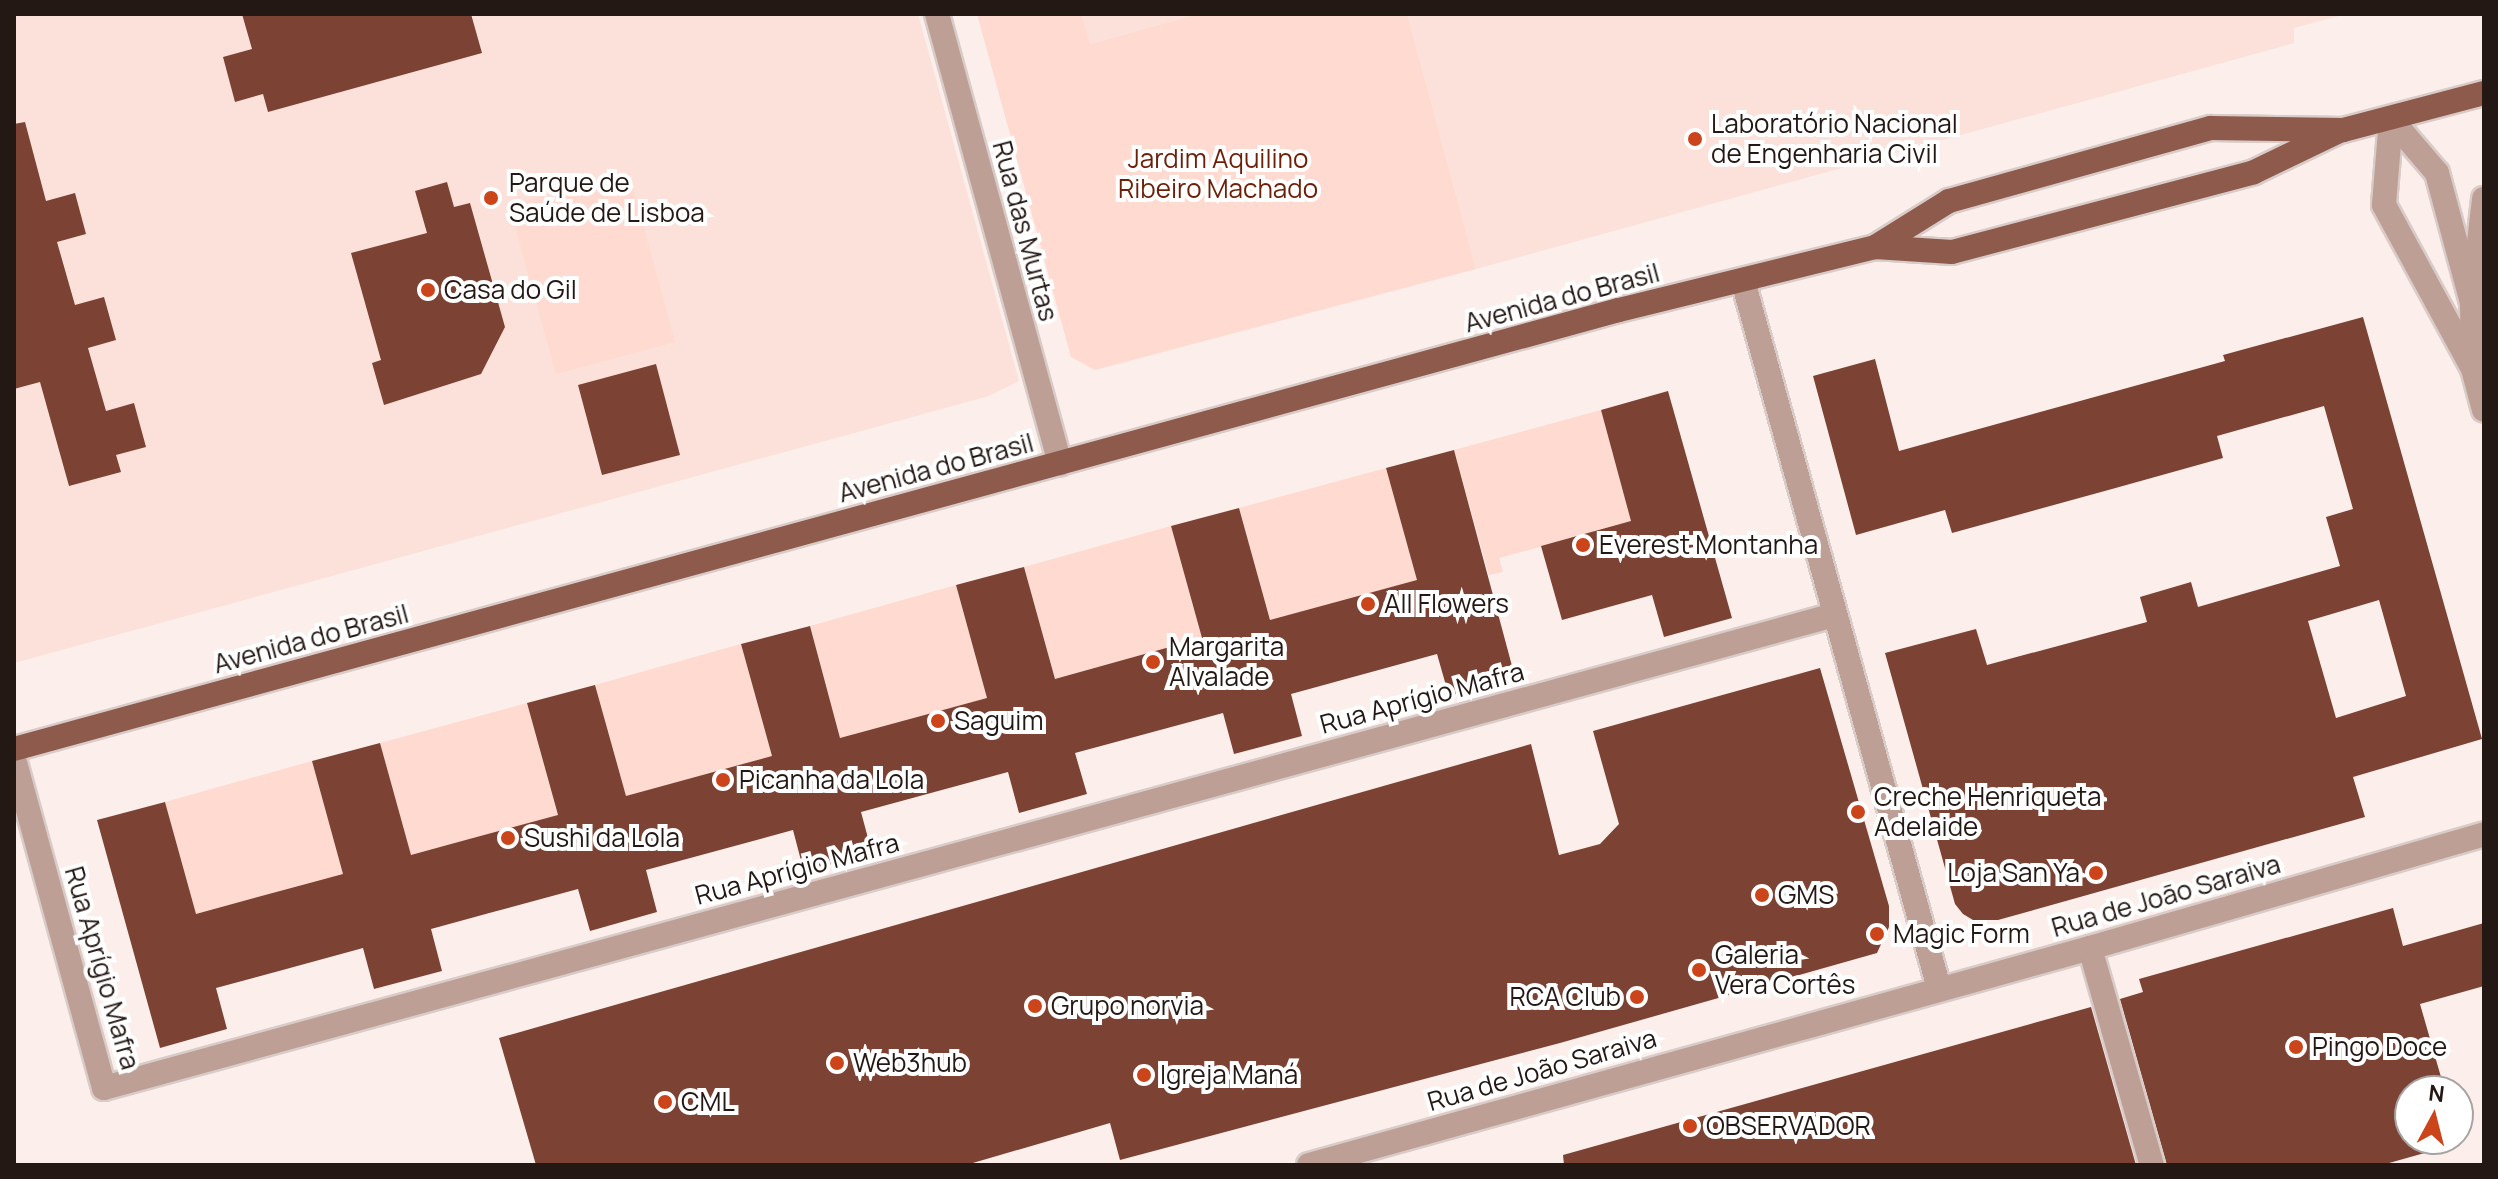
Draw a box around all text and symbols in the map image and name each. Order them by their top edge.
place label: Laboratório Nacional de Engenharia Civil [1711,108,1958,170]
marker: Laboratório Nacional de Engenharia Civil [1686,130,1704,148]
street label: Rua das Murtas [986,137,1064,325]
park label: Jardim Aquilino Ribeiro Machado [1118,143,1318,204]
place label: Parque de Saúde de Lisboa [509,167,705,228]
marker: Parque de Saúde de Lisboa [480,187,502,209]
street label: Avenida do Brasil [1461,257,1663,339]
place label: Casa do Gil [444,274,577,306]
marker: Casa do Gil [419,281,437,299]
street label: Avenida do Brasil [835,427,1037,509]
place label: Everest Montanha [1599,529,1818,561]
marker: Everest Montanha [1574,536,1592,554]
place label: All Flowers [1384,588,1509,620]
marker: All Flowers [1359,595,1377,613]
street label: Avenida do Brasil [210,598,412,680]
place label: Margarita Alvalade [1169,631,1284,692]
marker: Margarita Alvalade [1144,653,1162,671]
street label: Rua Aprígio Mafra [1317,656,1527,740]
place label: Saguim [954,705,1043,737]
marker: Saguim [929,712,947,730]
place label: Picanha da Lola [739,764,924,796]
marker: Picanha da Lola [714,771,732,789]
place label: Creche Henriqueta Adelaide [1874,781,2102,842]
marker: Creche Henriqueta Adelaide [1849,803,1867,821]
place label: Sushi da Lola [524,822,680,854]
street label: Rua Aprígio Mafra [692,827,902,911]
marker: Sushi da Lola [499,829,517,847]
street label: Rua de João Saraiva [2048,848,2284,944]
place label: Loja San Ya [1947,857,2080,889]
street label: Rua Aprígio Mafra [58,863,146,1073]
marker: Loja San Ya [2087,864,2105,882]
place label: GMS [1778,879,1834,911]
marker: GMS [1753,886,1771,904]
place label: Magic Form [1893,918,2030,950]
marker: Magic Form [1868,925,1886,943]
place label: Galeria Vera Cortês [1715,939,1855,1000]
marker: Galeria Vera Cortês [1690,961,1708,979]
place label: RCA Club [1510,981,1621,1013]
marker: RCA Club [1628,988,1646,1006]
place label: Grupo norvia [1051,990,1204,1022]
marker: Grupo norvia [1026,997,1044,1015]
street label: Rua de João Saraiva [1424,1022,1660,1118]
place label: Pingo Doce [2312,1031,2447,1063]
marker: Pingo Doce [2287,1038,2305,1056]
place label: Web3hub [853,1047,967,1079]
marker: Web3hub [828,1054,846,1072]
place label: Igreja Maná [1160,1059,1298,1091]
marker: Igreja Maná [1135,1066,1153,1084]
north arrow [2394,1075,2474,1155]
text: N [2427,1077,2446,1109]
place label: CML [681,1086,735,1118]
marker: CML [656,1093,674,1111]
place label: OBSERVADOR [1706,1110,1871,1142]
marker: OBSERVADOR [1681,1117,1699,1135]

